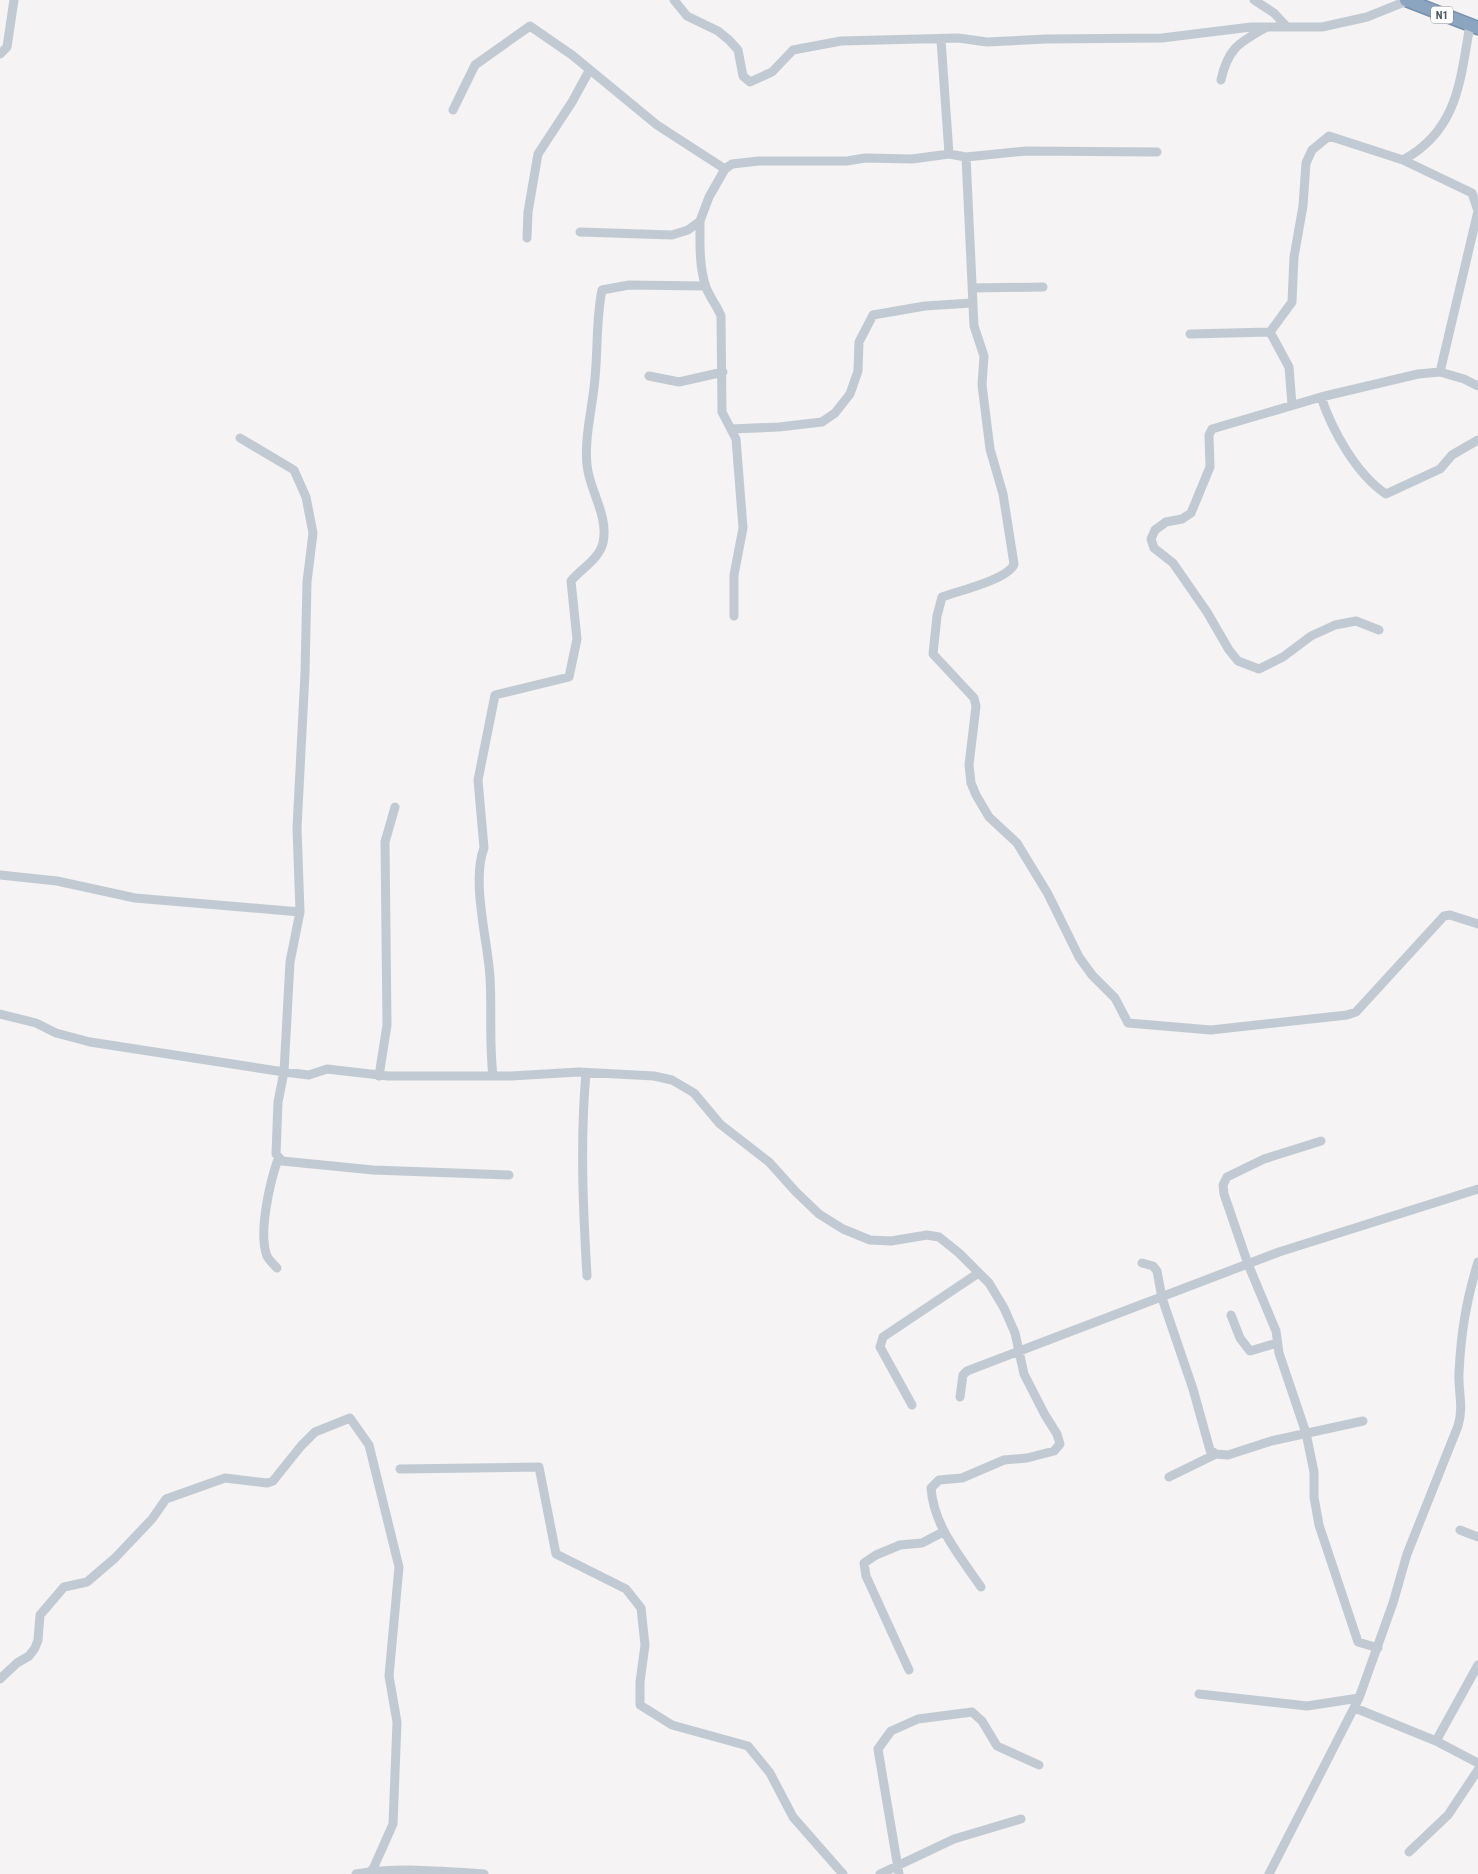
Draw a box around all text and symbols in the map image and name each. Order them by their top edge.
road number: N1 [1431,6,1453,24]

